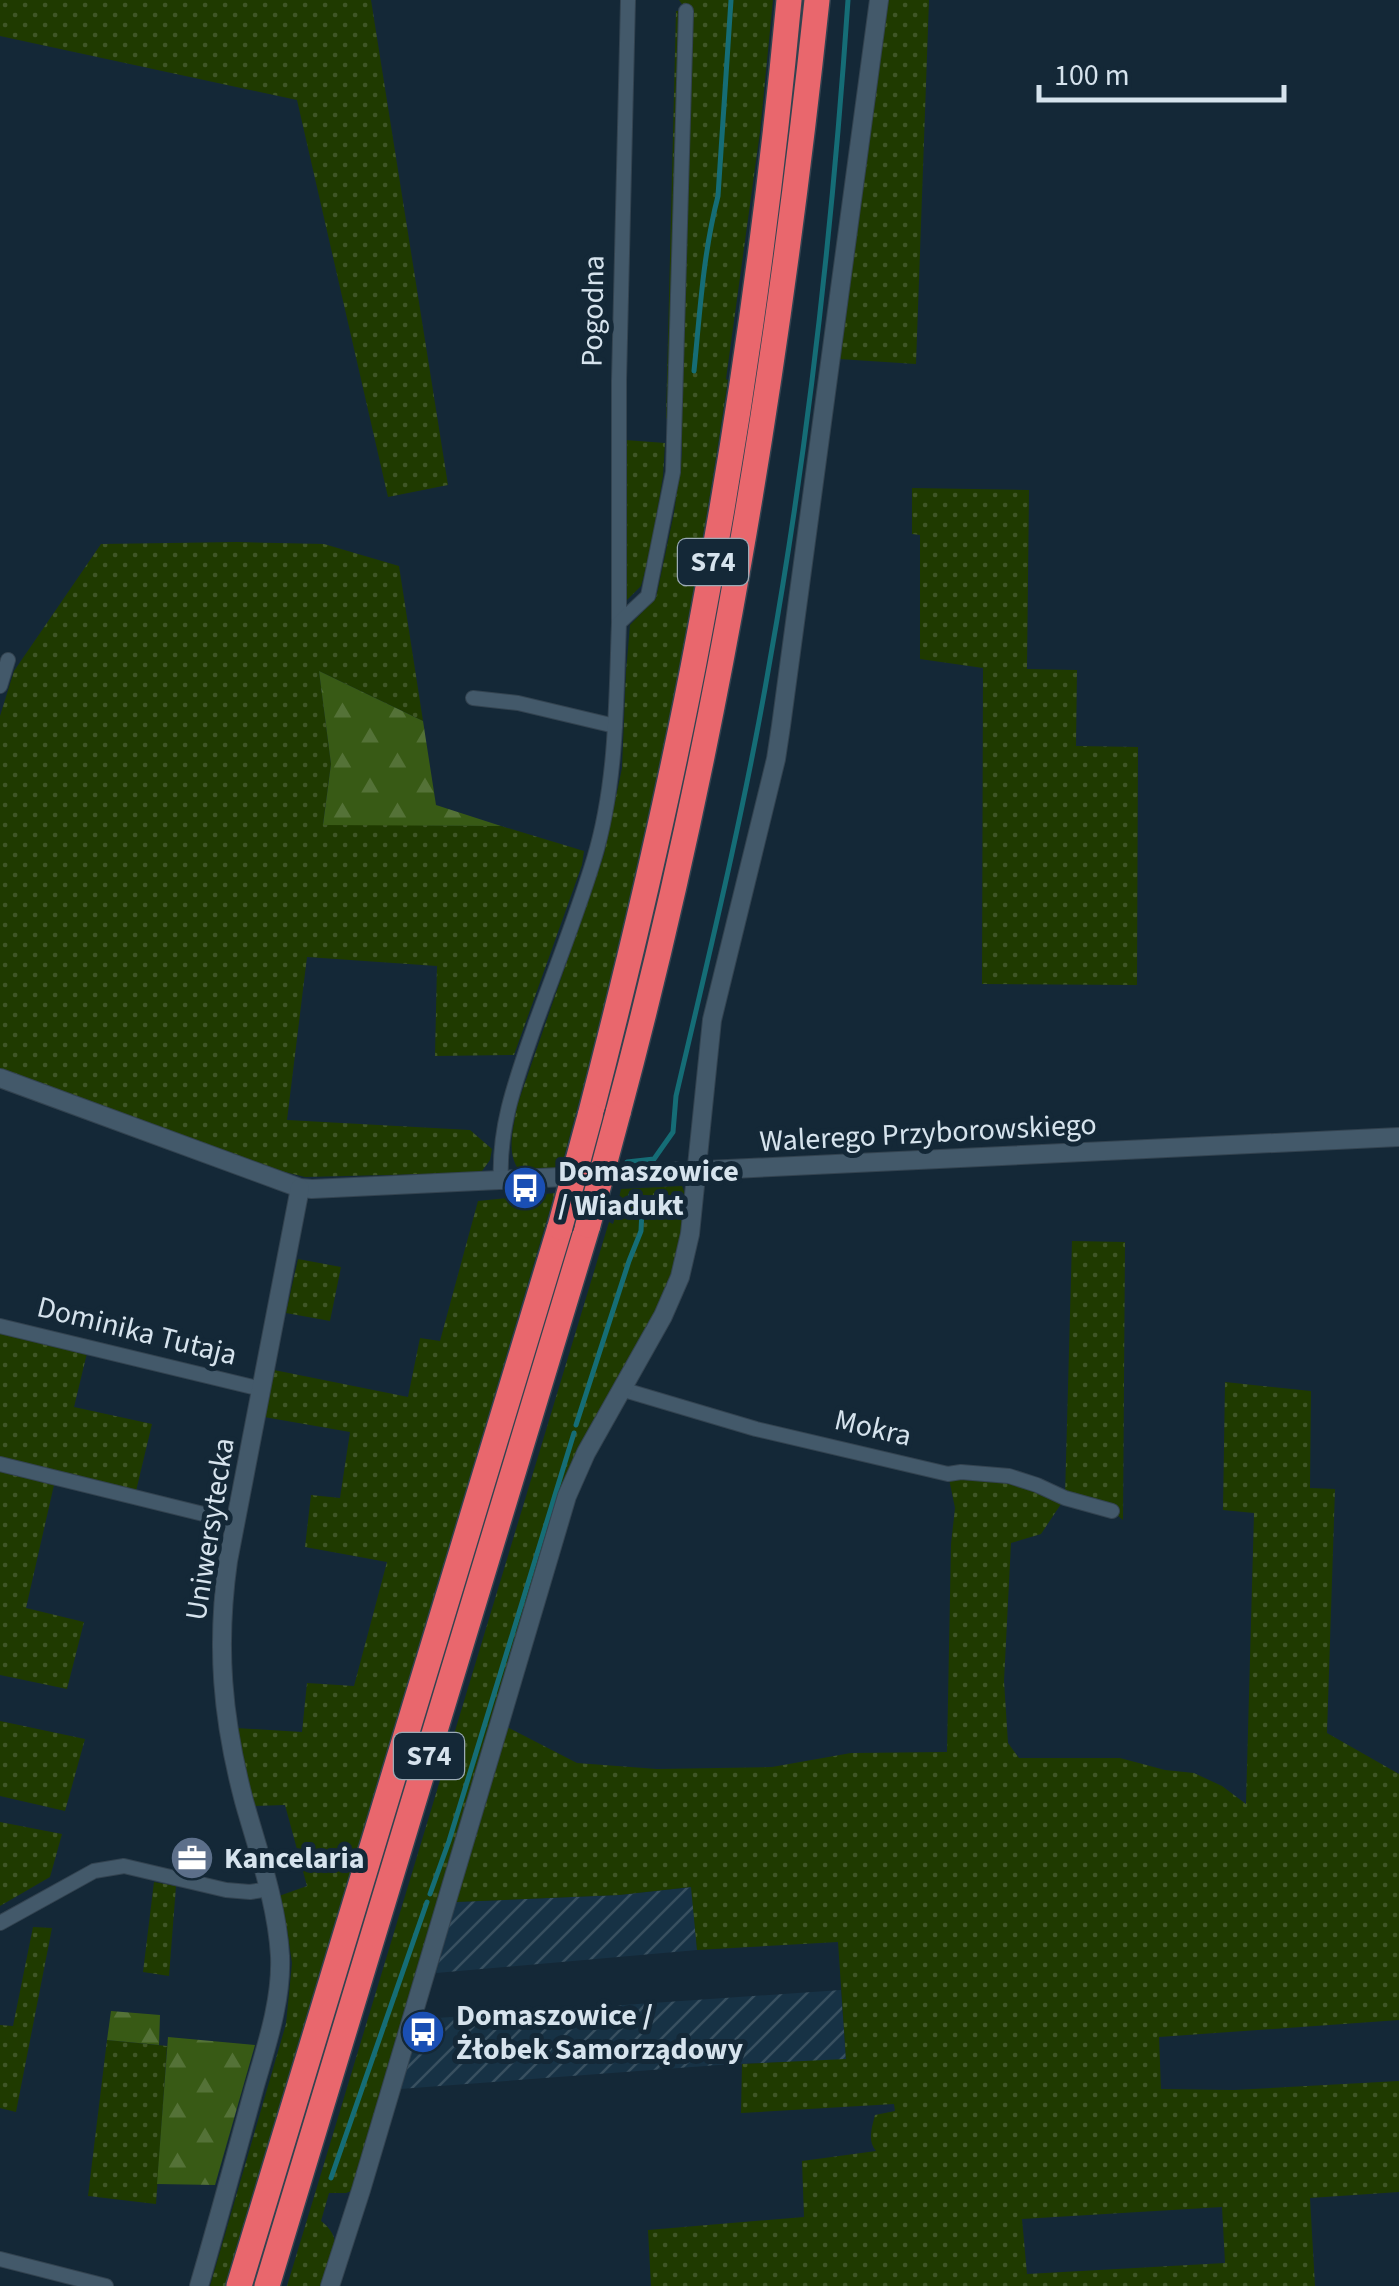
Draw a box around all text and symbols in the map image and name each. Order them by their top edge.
scale bar [1039,40,1284,102]
text: 100 m [1054,54,1130,97]
street label: Pogodna [571,255,615,367]
road number: S74 [678,539,748,585]
street label: Walerego Przyborowskiego [758,1103,1098,1163]
place label: Domaszowice / Wiadukt [558,1150,739,1227]
bus stop icon: Domaszowice / Wiadukt [502,1165,548,1211]
street label: Dominika Tutaja [33,1285,241,1377]
street label: Mokra [830,1398,916,1458]
street label: Uniwersytecka [174,1435,246,1623]
road number: S74 [394,1733,464,1779]
office icon: Kancelaria [169,1835,215,1881]
place label: Kancelaria [224,1837,365,1880]
place label: Domaszowice / Żłobek Samorządowy [456,1994,743,2071]
bus stop icon: Domaszowice / Żłobek Samorządowy [400,2009,446,2055]

